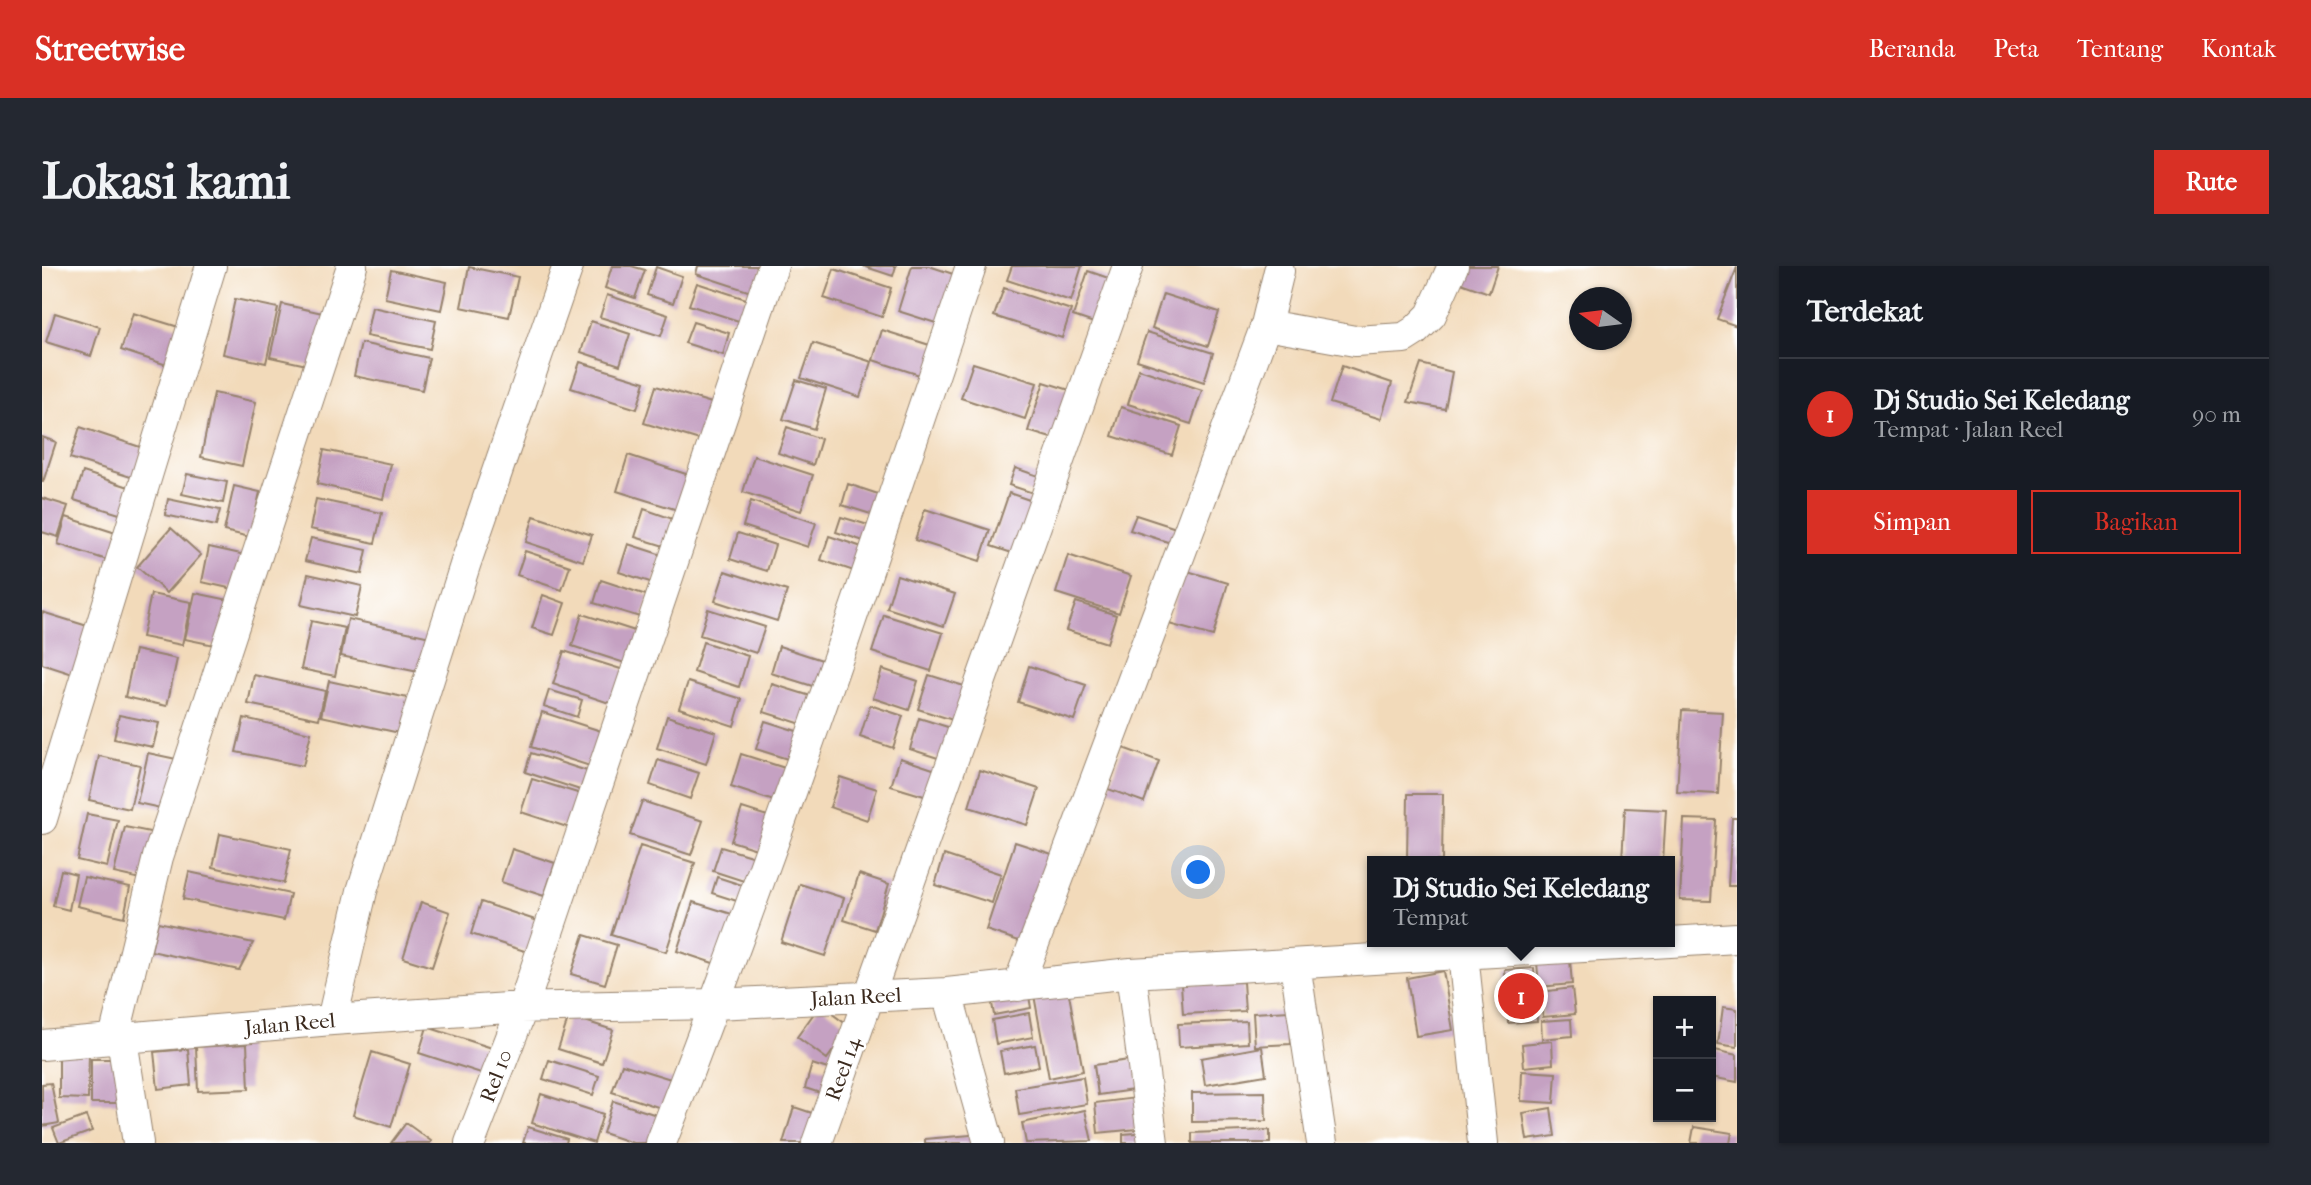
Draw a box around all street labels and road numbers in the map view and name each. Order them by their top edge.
street label: Jalan Reel [808,983,902,1011]
street label: Jalan Reel [242,1008,336,1040]
street label: Reel 14 [820,1033,866,1104]
street label: Rel 10 [475,1046,517,1106]

